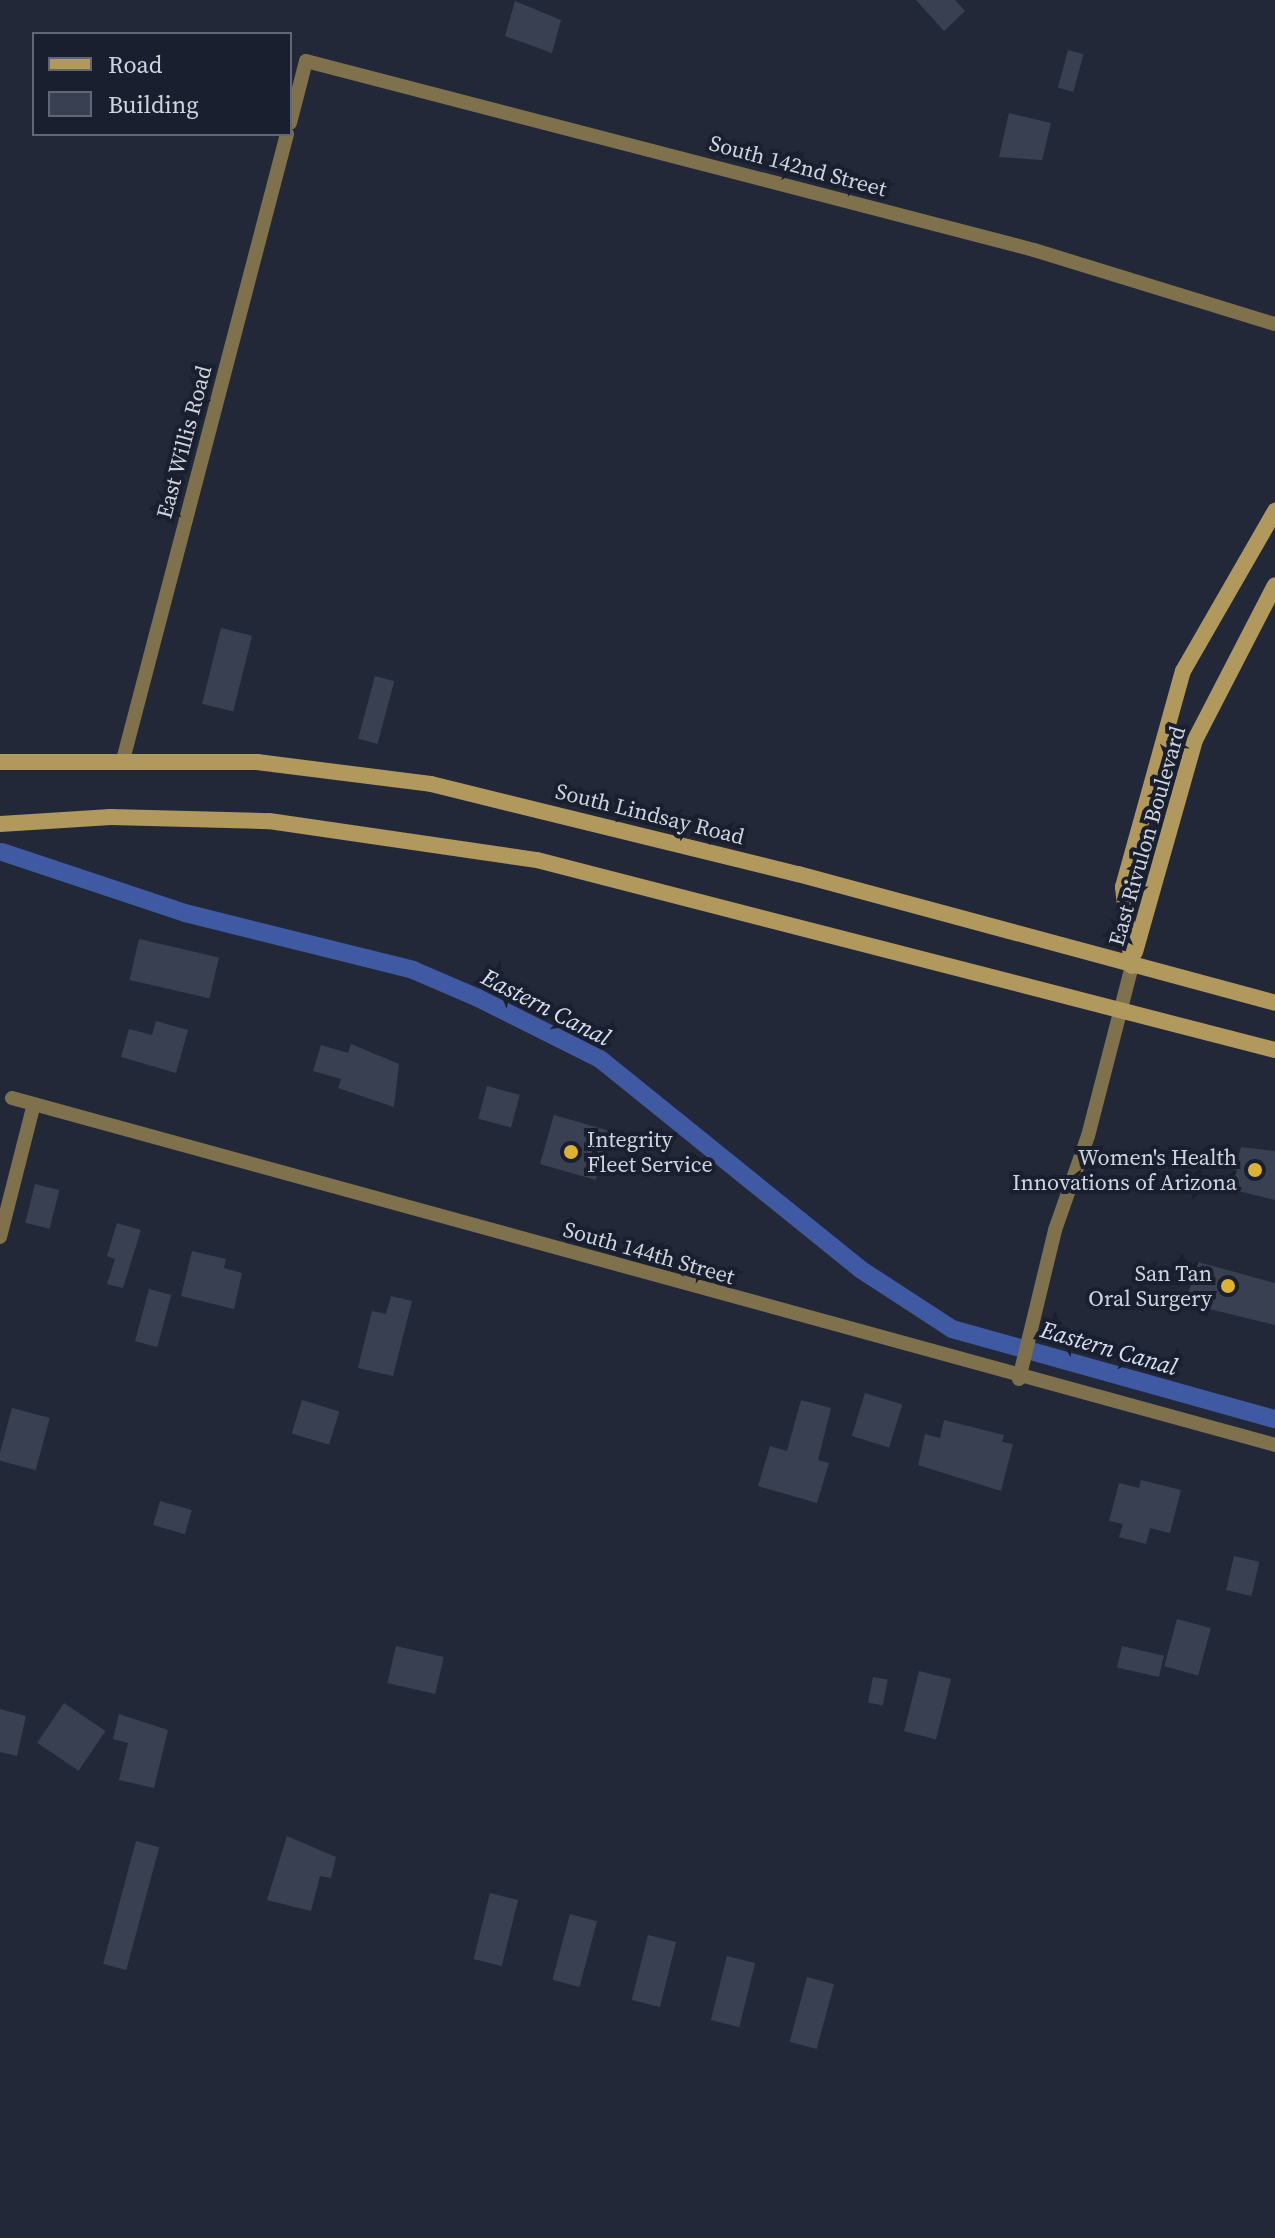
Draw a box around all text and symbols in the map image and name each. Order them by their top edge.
legend [32,32,292,136]
text: Road [108,48,162,81]
text: Building [108,88,199,121]
street label: South 142nd Street [707,130,889,202]
street label: East Willis Road [151,362,217,522]
street label: East Rivulon Boulevard [1103,723,1191,949]
street label: South Lindsay Road [553,778,747,850]
water label: Eastern Canal [477,962,615,1052]
place label: Integrity Fleet Service [587,1126,713,1178]
marker: Integrity Fleet Service [562,1143,580,1161]
place label: Women's Health Innovations of Arizona [1012,1144,1237,1196]
marker: Women's Health Innovations of Arizona [1244,1159,1266,1181]
street label: South 144th Street [560,1216,738,1290]
place label: San Tan Oral Surgery [1088,1260,1212,1312]
marker: San Tan Oral Surgery [1219,1277,1237,1295]
water label: Eastern Canal [1037,1315,1181,1381]

